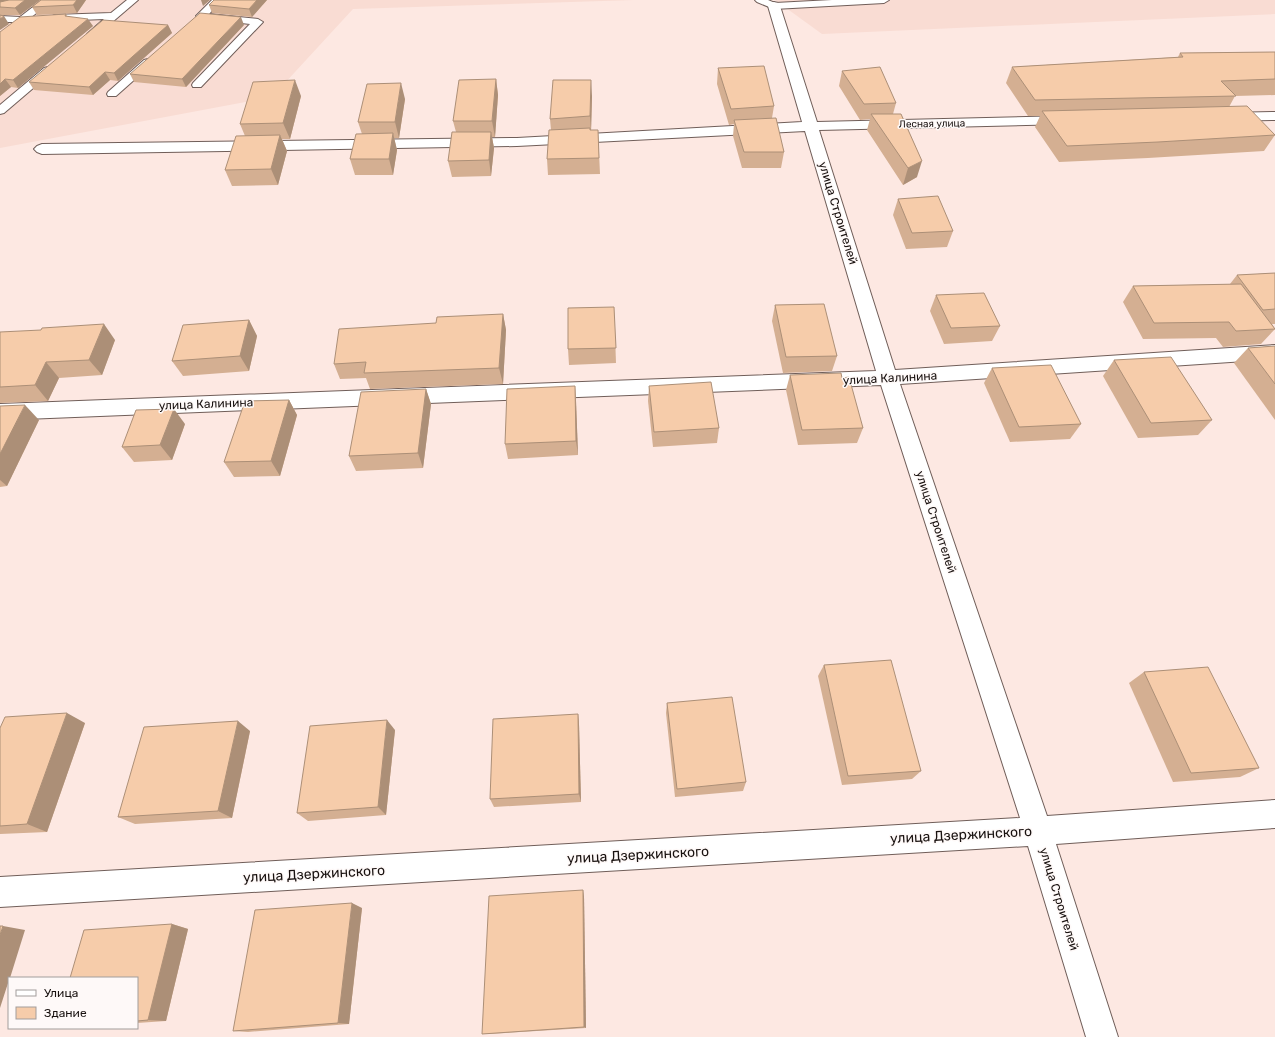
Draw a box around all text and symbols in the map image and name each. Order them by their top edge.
street label: Лесная улица [899,117,965,131]
street label: улица Строителей [816,160,860,266]
street label: улица Калинина [842,369,938,387]
street label: улица Калинина [158,395,254,413]
street label: улица Строителей [913,469,959,575]
street label: улица Дзержинского [890,823,1032,847]
street label: улица Дзержинского [567,843,709,867]
street label: улица Строителей [1037,846,1081,952]
street label: улица Дзержинского [243,862,385,886]
legend [8,977,138,1029]
text: Улица [44,986,78,1000]
text: Здание [44,1006,87,1020]

